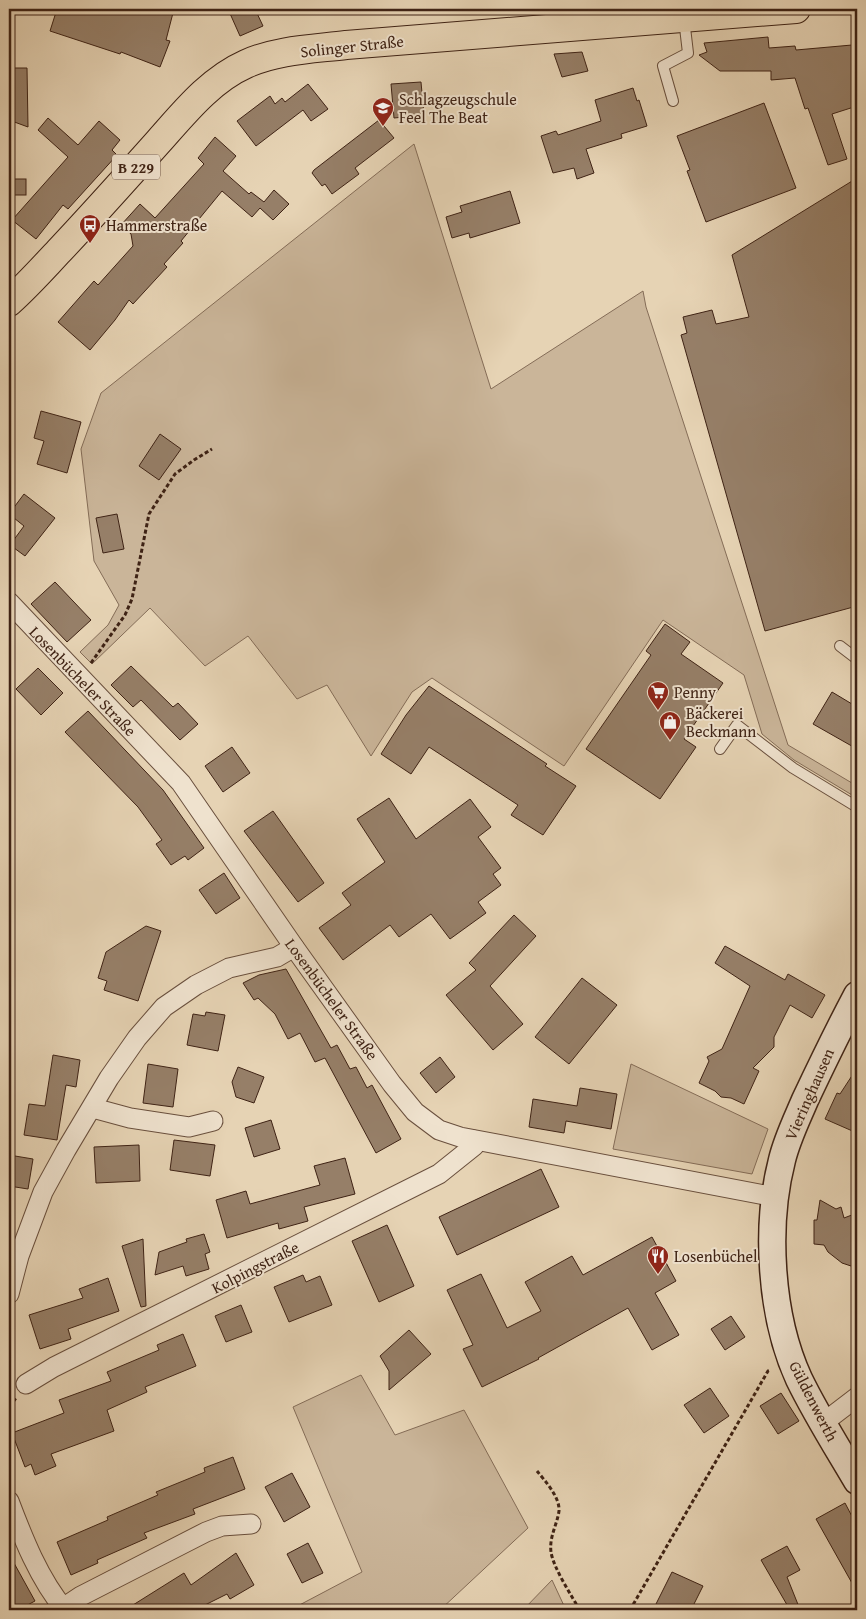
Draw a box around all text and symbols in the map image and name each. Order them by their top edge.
street label: Solinger Straße [299,29,405,63]
place label: Schlagzeugschule Feel The Beat [399,87,517,129]
school or university icon: Schlagzeugschule Feel The Beat [371,96,395,127]
road number: B 229 [112,154,160,180]
bus stop icon: Hammerstraße [78,213,102,244]
place label: Hammerstraße [106,213,207,237]
street label: Losenbücheler Straße [24,620,142,742]
supermarket icon: Penny [646,680,670,711]
place label: Penny [674,680,716,704]
place label: Bäckerei Beckmann [686,701,756,743]
shop icon: Bäckerei Beckmann [658,710,682,741]
street label: Losenbücheler Straße [280,933,384,1065]
street label: Vieringhausen [778,1044,840,1144]
street label: Kolpingstraße [207,1235,303,1299]
restaurant icon: Losenbüchel [646,1244,670,1275]
place label: Losenbüchel [674,1244,758,1268]
street label: Güldenwerth [783,1357,845,1445]

